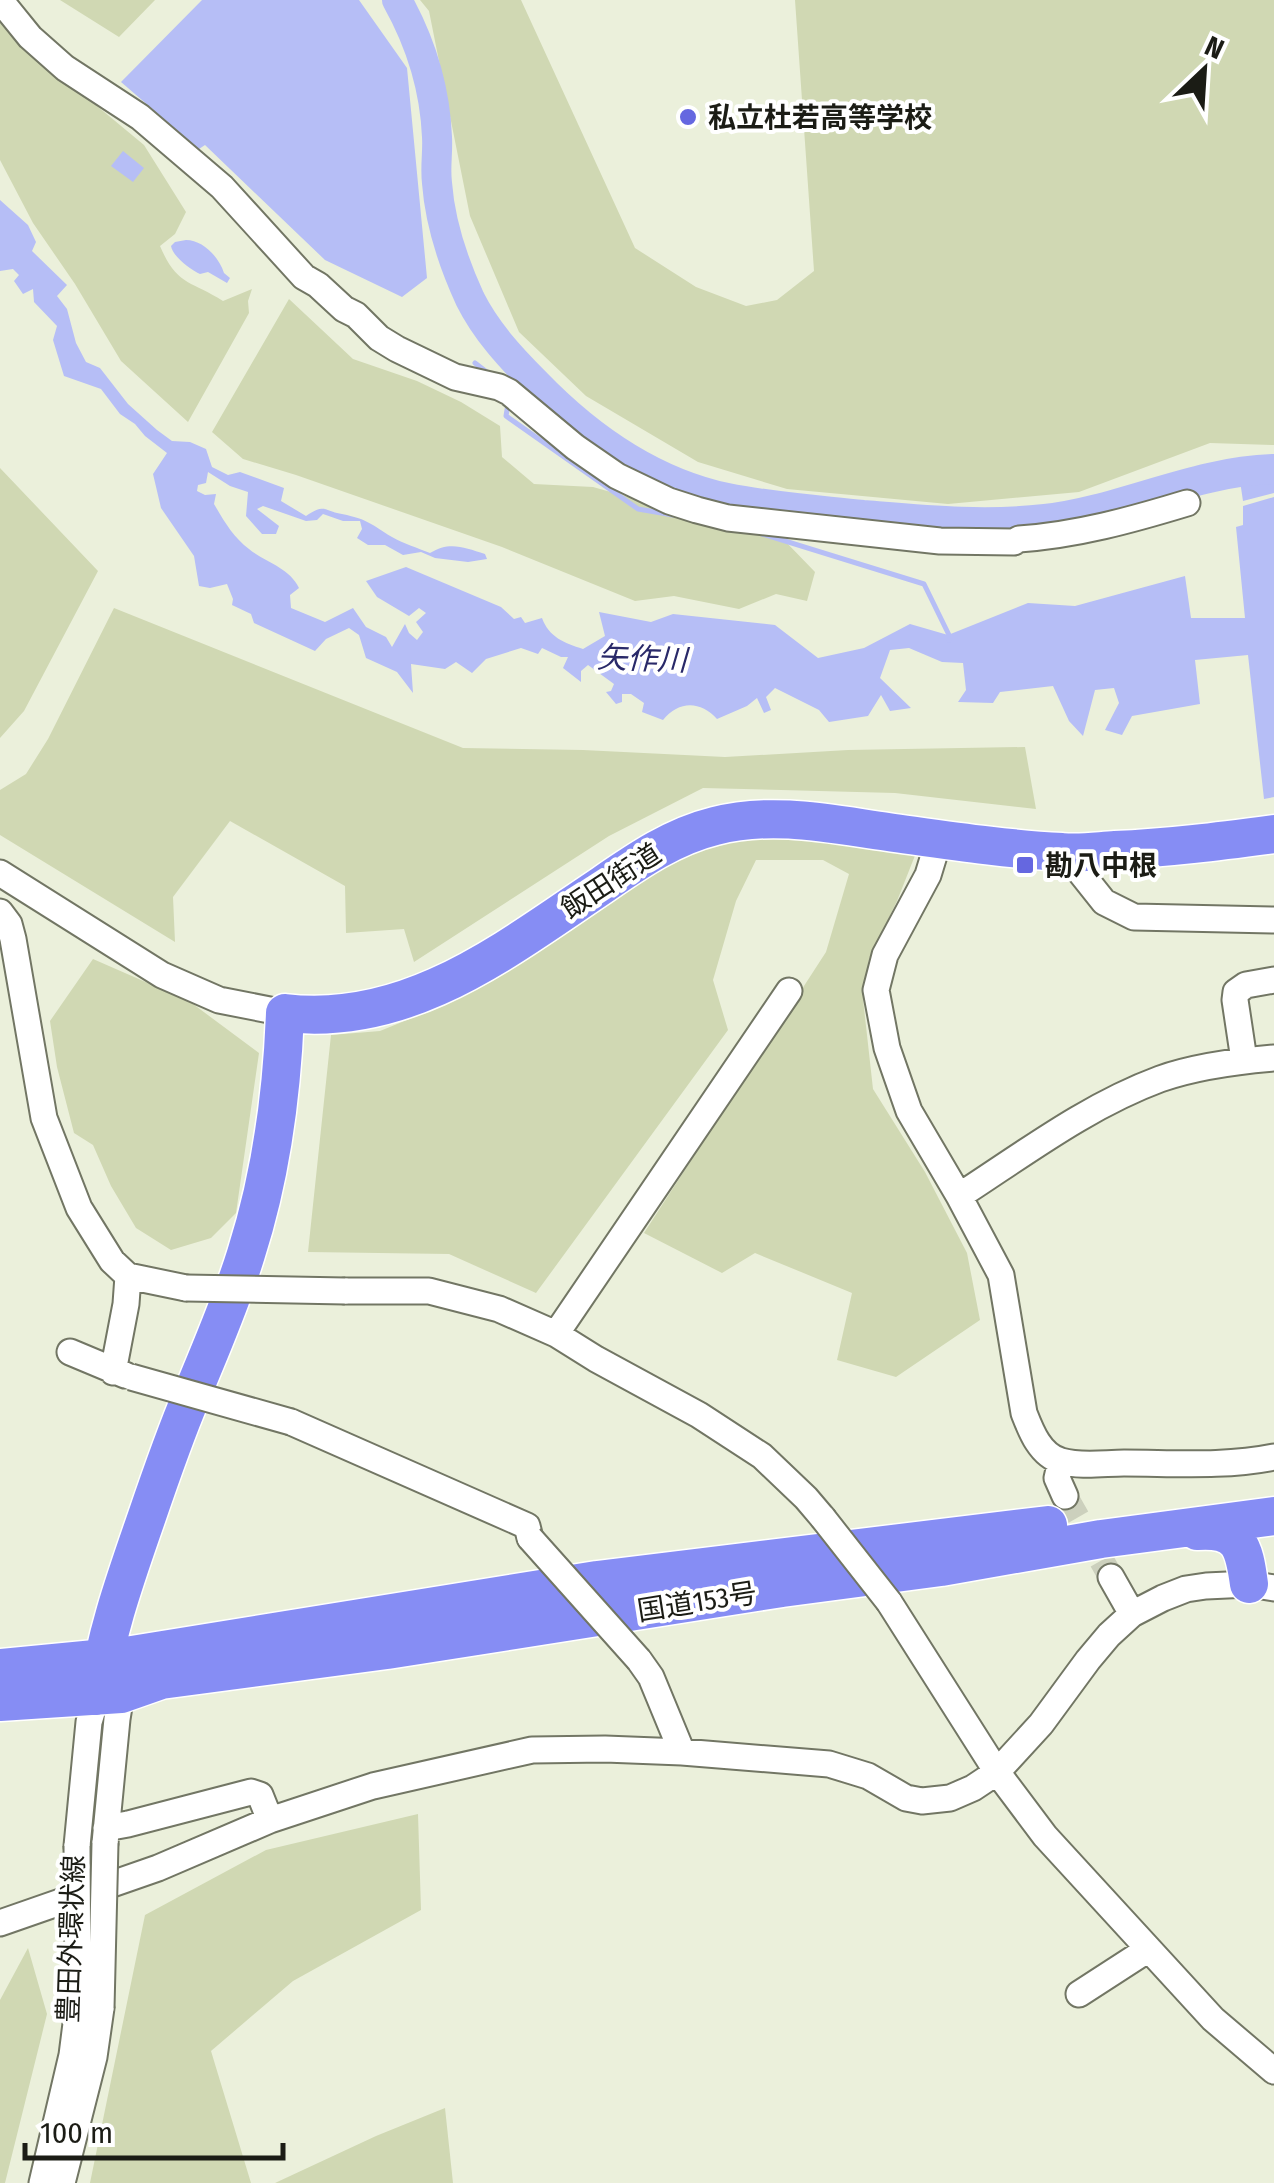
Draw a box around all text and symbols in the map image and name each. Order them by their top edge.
north arrow [1154,20,1254,120]
text: N [1200,29,1229,66]
place label: 私立杜若高等学校 [708,101,932,134]
marker: 私立杜若高等学校 [677,106,699,128]
water label: 矢作川 [596,639,691,679]
street label: 飯田街道 [555,837,667,925]
place label: 勘八中根 [1045,849,1157,882]
marker: 勘八中根 [1014,854,1036,876]
street label: 国道153号 [635,1576,759,1628]
street label: 豊田外環状線 [52,1854,90,2024]
scale bar [25,2098,282,2160]
text: 100 m [40,2115,113,2151]

